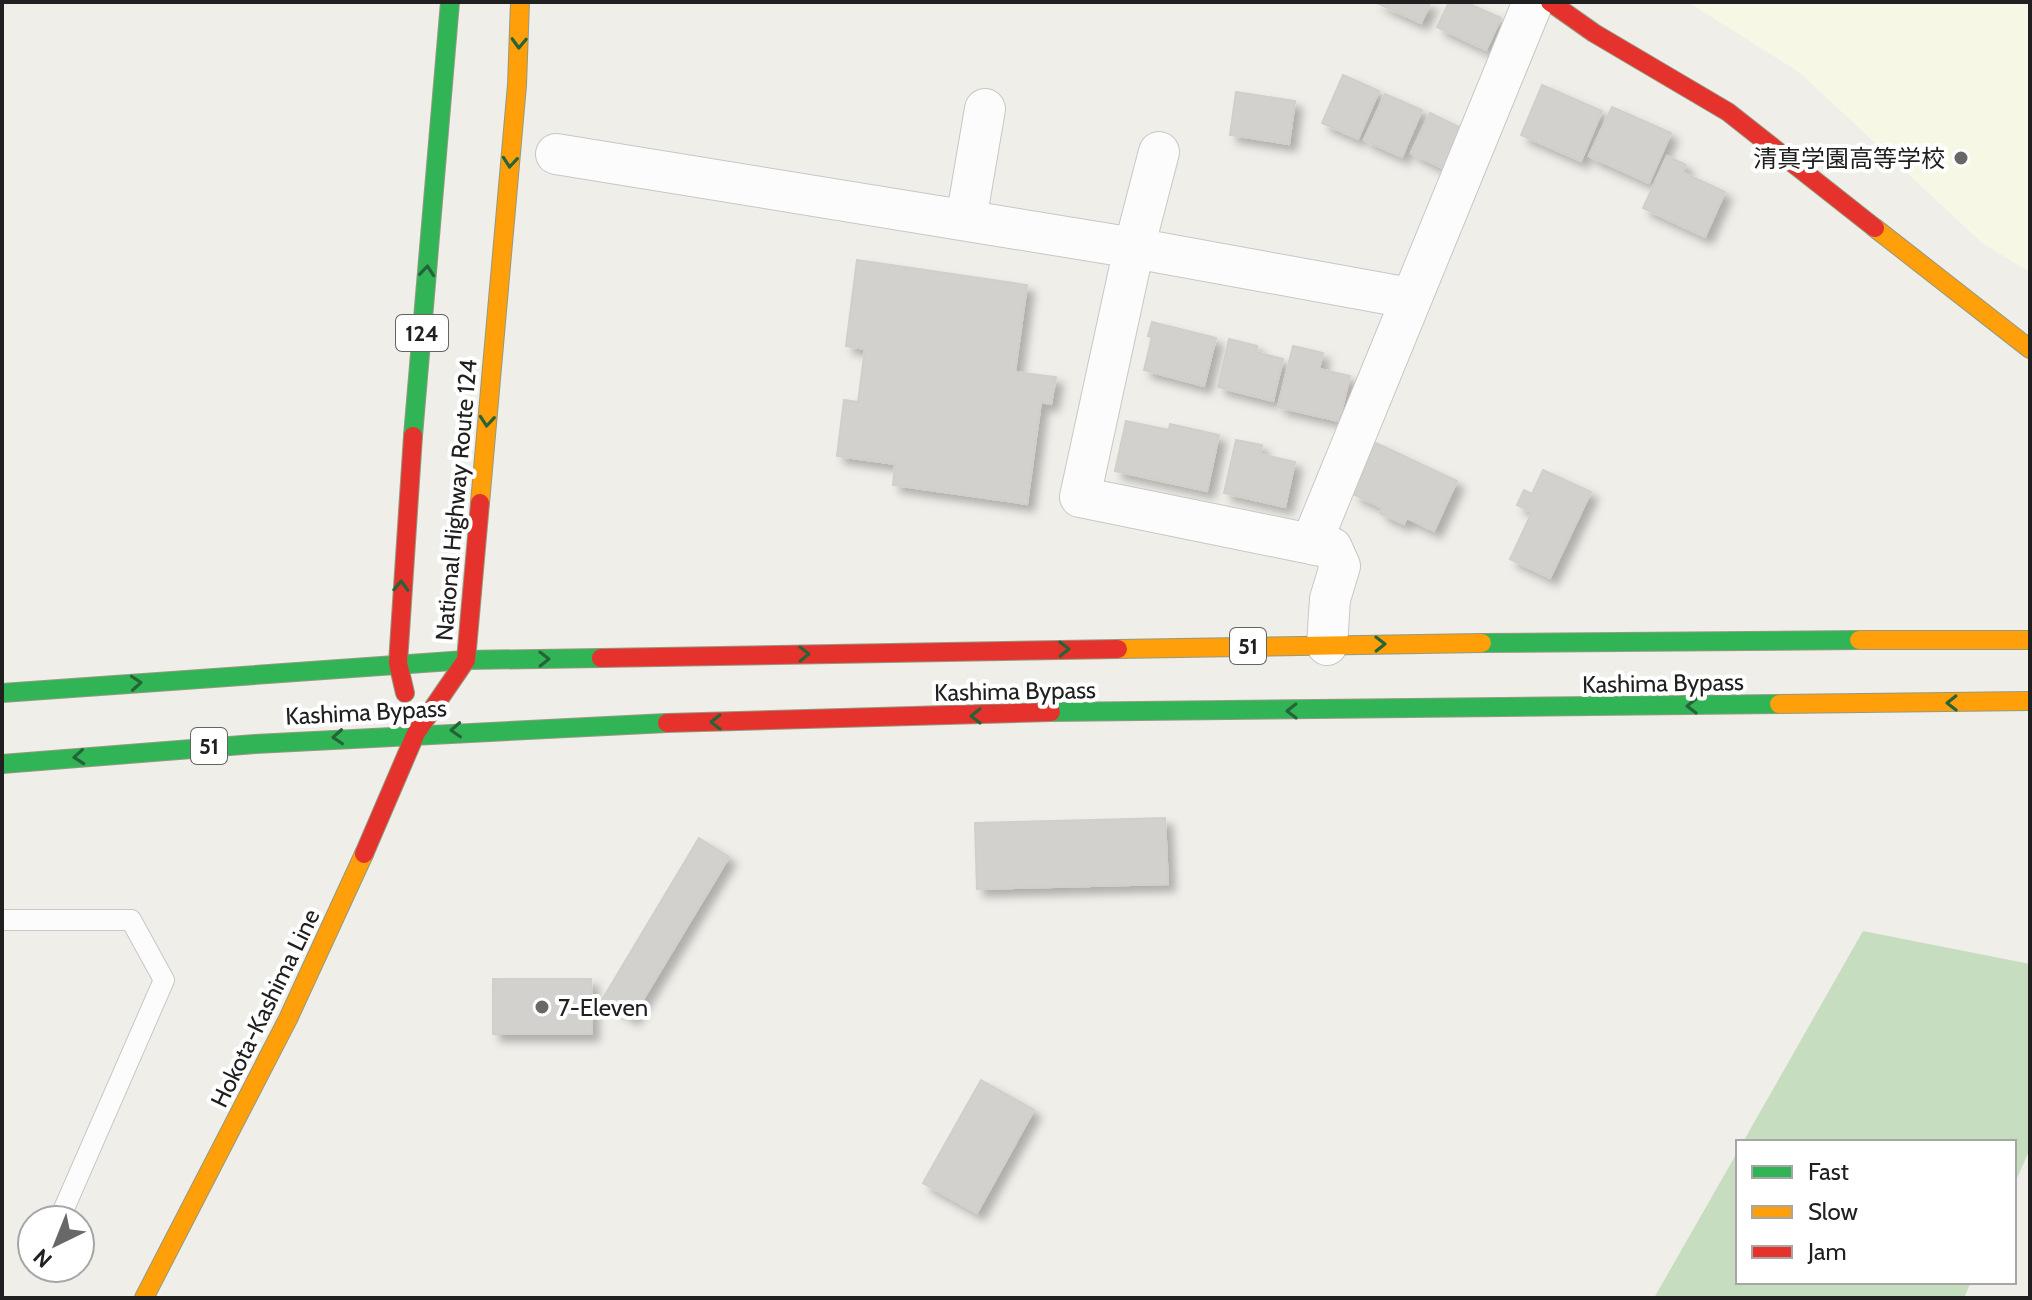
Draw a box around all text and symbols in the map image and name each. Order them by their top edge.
one-way arrow [510,37,527,50]
place label: 清真学園高等学校 [1753,144,1945,173]
marker: 清真学園高等学校 [1952,149,1970,167]
one-way arrow [502,156,519,169]
one-way arrow [418,264,435,277]
road number: 124 [396,315,448,351]
street label: National Highway Route 124 [429,358,483,642]
one-way arrow [479,415,496,428]
one-way arrow [392,579,409,592]
road number: 51 [1230,628,1266,664]
one-way arrow [1374,635,1387,652]
one-way arrow [1058,641,1071,658]
one-way arrow [798,645,811,663]
one-way arrow [538,650,551,667]
street label: Kashima Bypass [1582,667,1744,699]
one-way arrow [130,675,143,692]
street label: Kashima Bypass [934,675,1096,707]
street label: Kashima Bypass [284,693,448,731]
one-way arrow [1945,694,1958,711]
one-way arrow [1685,697,1698,715]
one-way arrow [1285,702,1298,719]
one-way arrow [969,707,982,724]
one-way arrow [709,713,722,730]
one-way arrow [449,722,462,739]
road number: 51 [191,728,227,764]
one-way arrow [331,729,344,746]
one-way arrow [72,748,85,765]
street label: Hokota-Kashima Line [204,904,326,1112]
place label: 7-Eleven [558,993,648,1022]
marker: 7-Eleven [533,998,551,1016]
legend [1736,1140,2016,1284]
text: Fast [1808,1157,1849,1186]
text: Slow [1808,1197,1858,1226]
north arrow [16,1204,96,1284]
text: Jam [1807,1237,1846,1266]
text: N [28,1243,58,1273]

